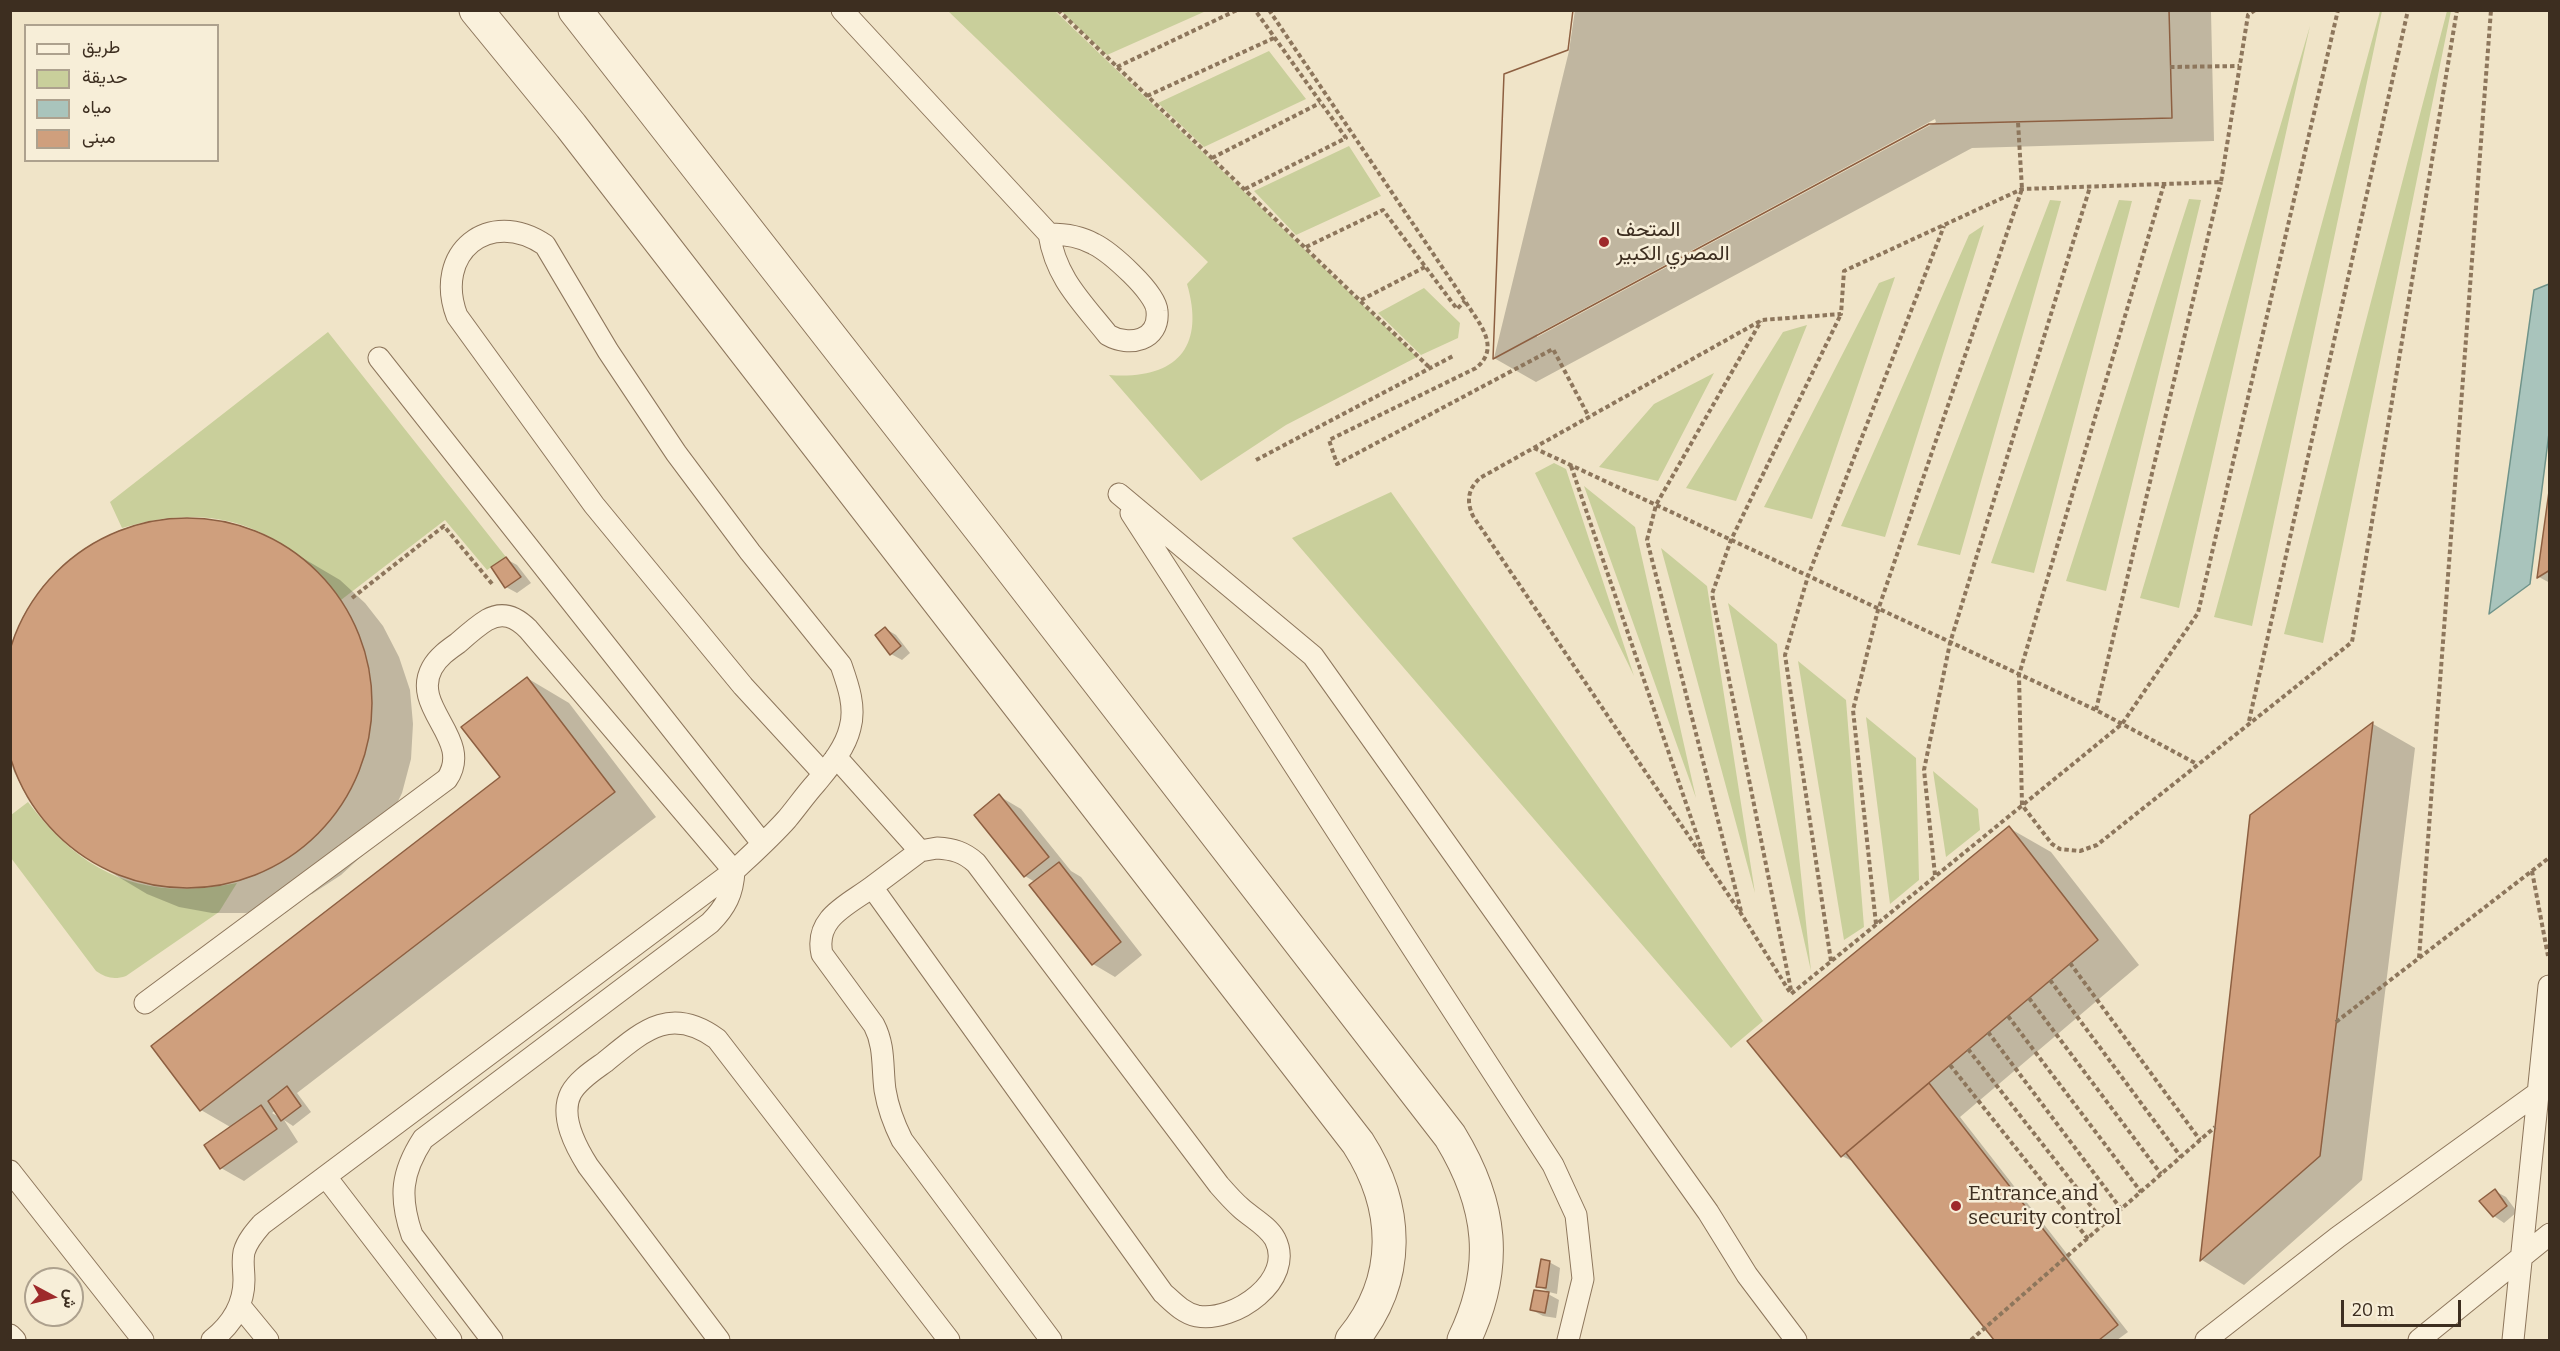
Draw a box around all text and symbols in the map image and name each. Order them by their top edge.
legend [24,24,219,162]
text: طريق [82,36,120,58]
text: حديقة [82,66,128,88]
text: مياه [82,96,111,118]
text: مبنى [82,126,116,148]
place label: المتحف المصري الكبير [1616,217,1730,267]
marker: المتحف المصري الكبير [1597,235,1611,249]
place label: Entrance and security control [1968,1181,2121,1231]
marker: Entrance and security control [1949,1199,1963,1213]
north arrow [24,1267,84,1327]
text: ش [60,1288,81,1310]
scale bar [2344,1288,2464,1326]
text: 20 m [2352,1299,2394,1321]

